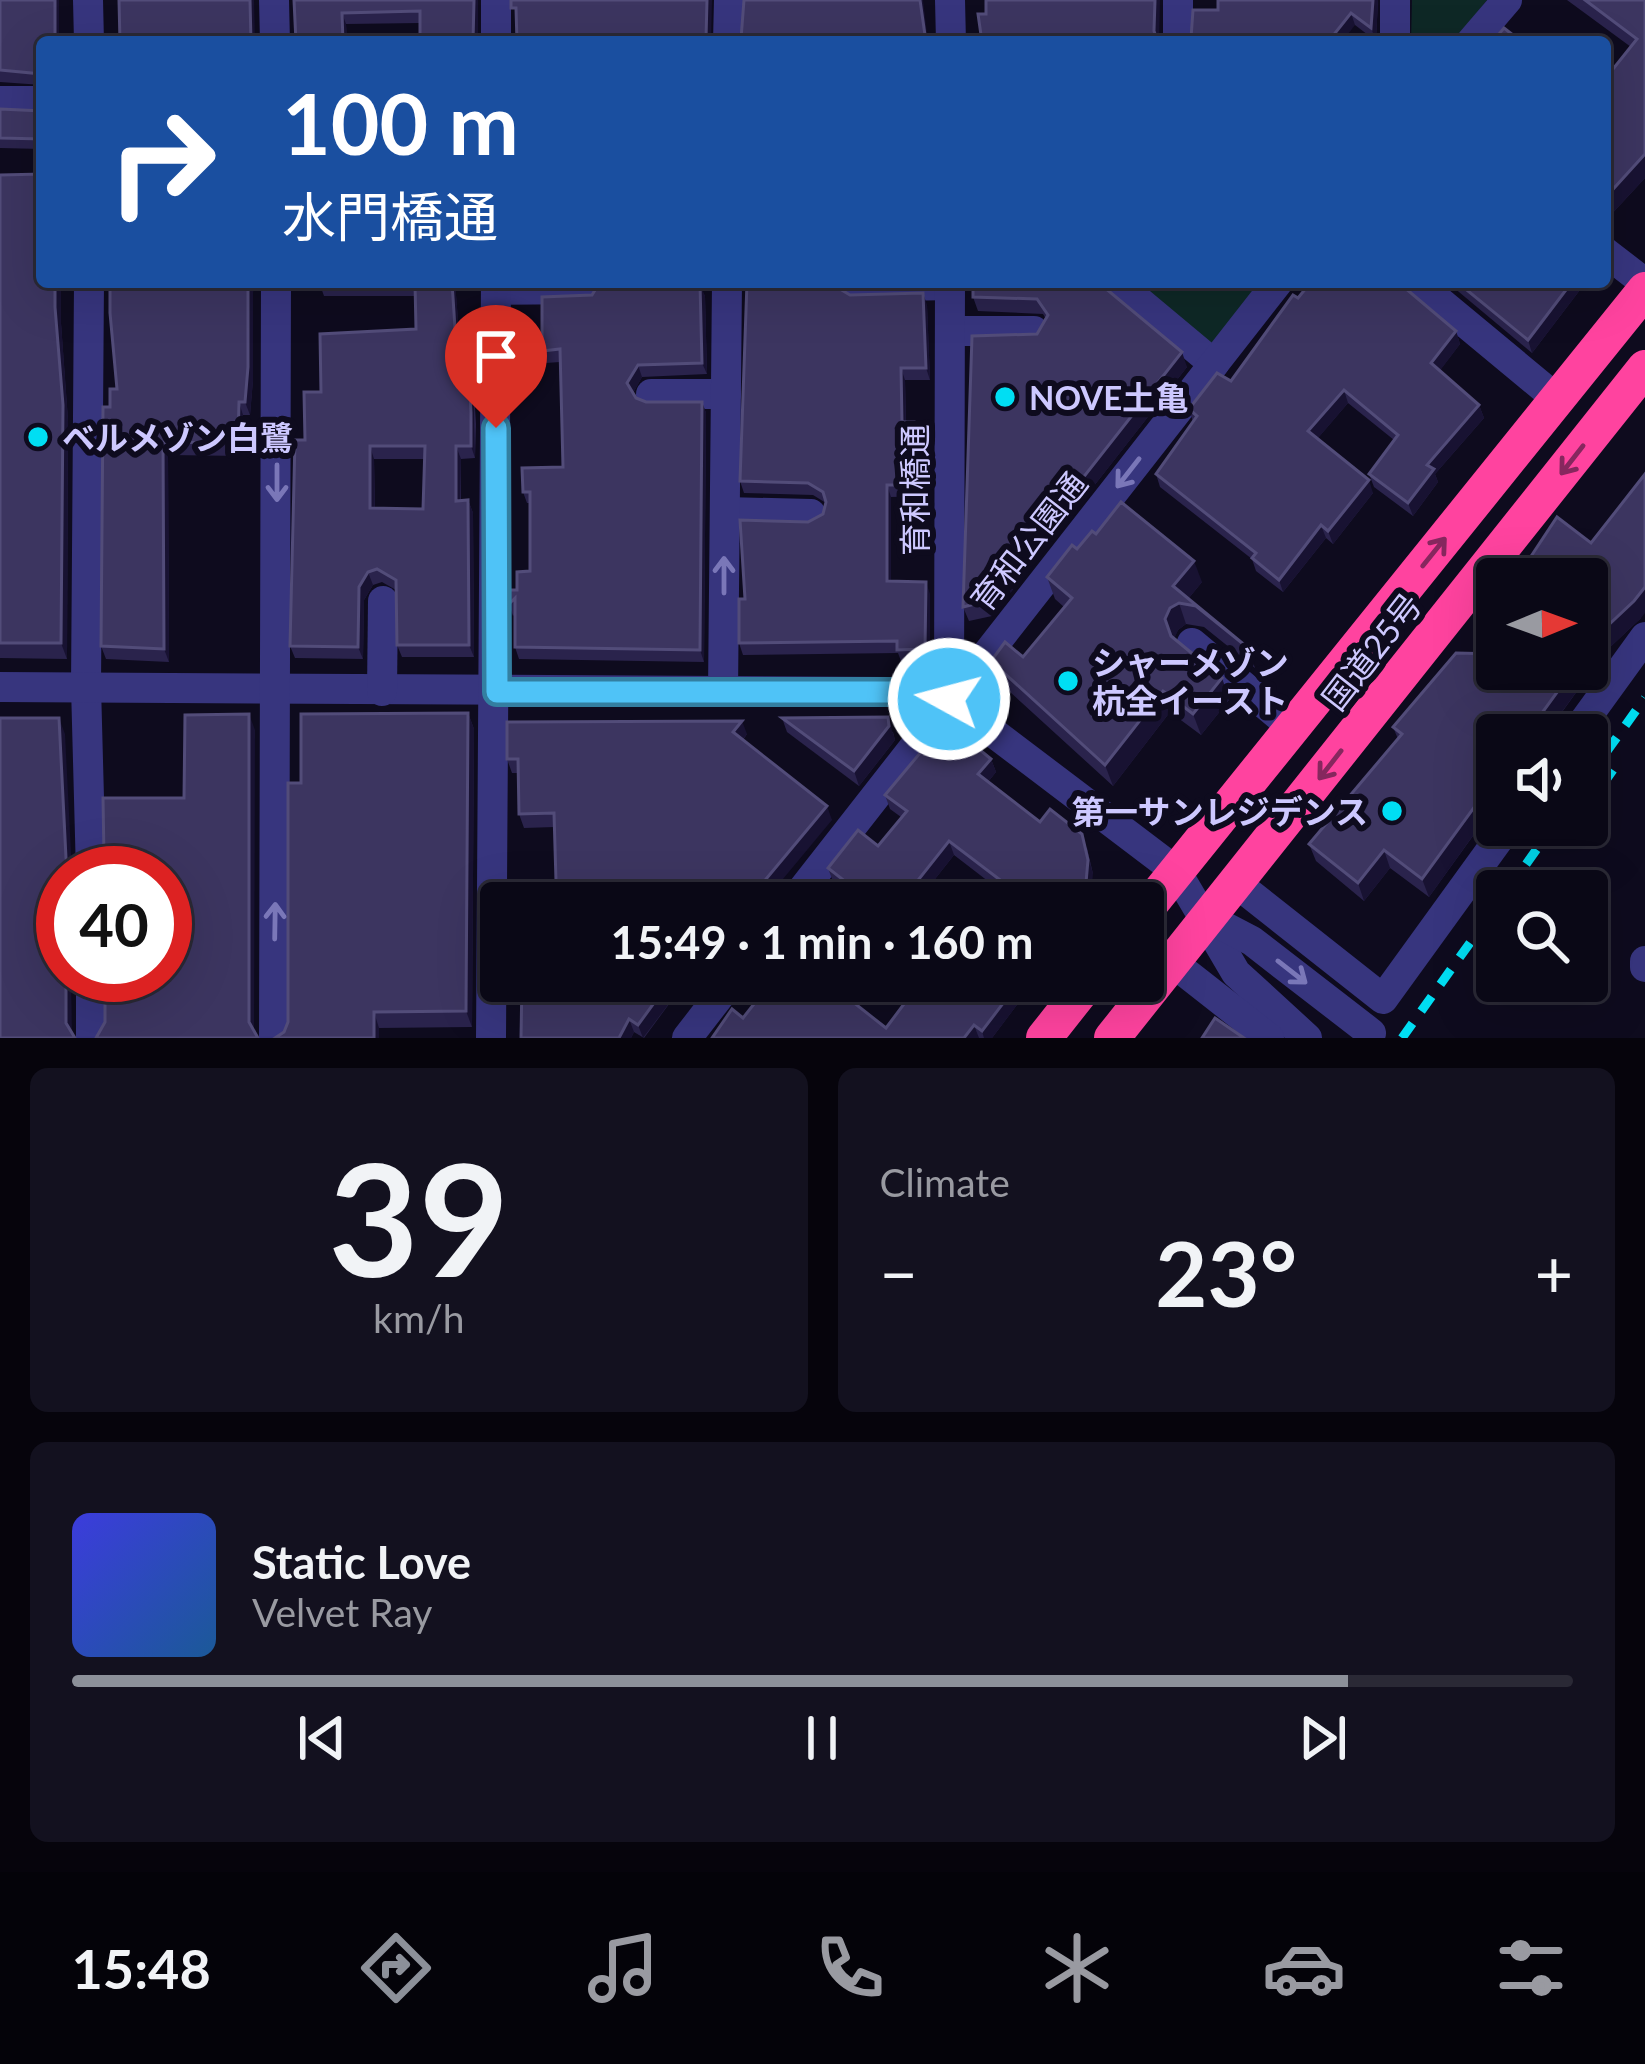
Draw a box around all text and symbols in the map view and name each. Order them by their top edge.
text: 100 m [282,72,519,173]
icon: right [84,84,240,240]
text: 水門橋通 [282,184,498,249]
pin [445,305,547,428]
icon: arrive [463,323,529,389]
place label: NOVE土亀 [1029,377,1188,417]
marker: NOVE土亀 [992,384,1018,410]
place label: ベルメゾン白鷺 [62,417,293,457]
marker: ベルメゾン白鷺 [25,424,51,450]
street label: 育和橋通 [894,424,934,556]
one-way arrow [1559,443,1586,475]
one-way arrow [1115,456,1142,488]
one-way arrow [266,463,288,502]
street label: 育和公園通 [961,464,1095,618]
one-way arrow [1420,536,1447,568]
one-way arrow [713,556,735,595]
north arrow [1476,558,1608,690]
map controls [1476,558,1608,1002]
street label: 国道25号 [1313,585,1429,717]
position arrow [886,636,1012,762]
place label: シャーメゾン 杭全イースト [1092,642,1289,720]
marker: シャーメゾン 杭全イースト [1055,668,1081,694]
button: sound [1476,714,1608,846]
one-way arrow [1317,749,1344,780]
place label: 第一サンレジデンス [1072,791,1368,831]
marker: 第一サンレジデンス [1379,798,1405,824]
speed limit sign: 40 [36,846,192,1002]
button: search [1476,870,1608,1002]
one-way arrow [264,902,286,941]
text: 15:49 · 1 min · 160 m [611,915,1033,969]
one-way arrow [1275,958,1307,985]
text: 39 [328,1123,509,1310]
text: Climate [880,1159,1010,1205]
text: 23° [1155,1218,1297,1326]
text: − [880,1233,918,1312]
text: + [1535,1233,1573,1312]
text: km/h [373,1295,464,1341]
text: Static Love [252,1535,471,1589]
text: Velvet Ray [252,1589,432,1635]
icon: previous [289,1705,355,1771]
icon: pause [789,1705,855,1771]
icon: next [1290,1705,1356,1771]
icon: directions [354,1926,438,2010]
icon: music [581,1926,665,2010]
icon: phone [808,1926,892,2010]
icon: climate [1035,1926,1119,2010]
icon: car [1262,1926,1346,2010]
icon: filters [1489,1926,1573,2010]
text: 15:48 [72,1936,211,2001]

